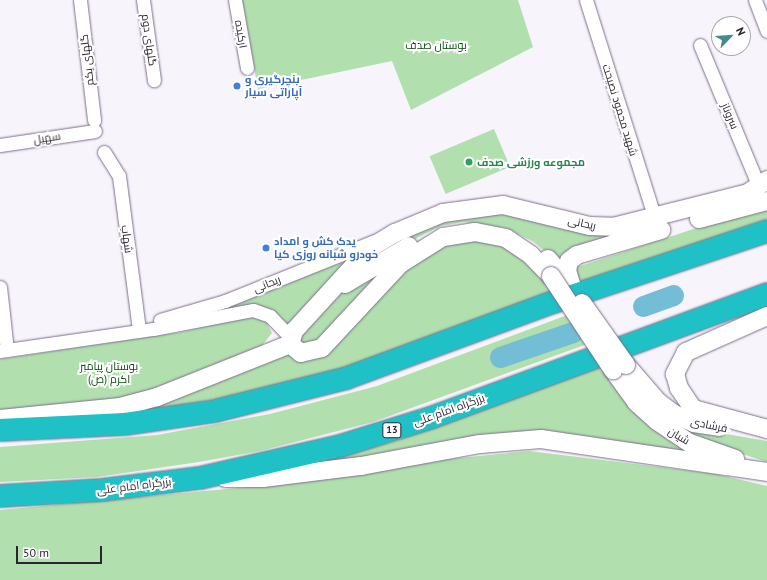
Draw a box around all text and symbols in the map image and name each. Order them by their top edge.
street label: گلهای دوم [139,13,159,67]
north arrow [711,16,751,56]
street label: ارکیده [232,19,250,49]
text: N [733,25,749,38]
street label: گلهای یکم [77,34,97,86]
park label: بوستان صدف [405,38,467,52]
street label: شهید محمود نصیحت [600,62,640,158]
place label: پنچرگیری و آپاراتی سیار [245,73,302,99]
marker: پنچرگیری و آپاراتی سیار [232,81,242,91]
street label: سروناز [719,101,741,131]
street label: سهیل [32,129,62,147]
place label: مجموعه ورزشی صدف [477,155,585,169]
marker: مجموعه ورزشی صدف [464,157,474,167]
street label: ریحانی [567,214,597,232]
street label: شهاب [119,224,135,254]
place label: یدک کش و امداد خودرو شبانه روزی کیا [274,235,378,261]
marker: یدک کش و امداد خودرو شبانه روزی کیا [261,243,271,253]
street label: ریحانی [251,273,283,295]
park label: بوستان پیامبر اکرم (ص) [80,360,138,386]
street label: بزرگراه امام علی [412,391,486,429]
street label: فرشادی [689,415,729,435]
road number: 13 [382,422,402,438]
street label: شیان [666,424,692,448]
street label: بزرگراه امام علی [96,475,172,497]
scale bar [18,538,104,564]
text: 50 m [23,545,49,560]

